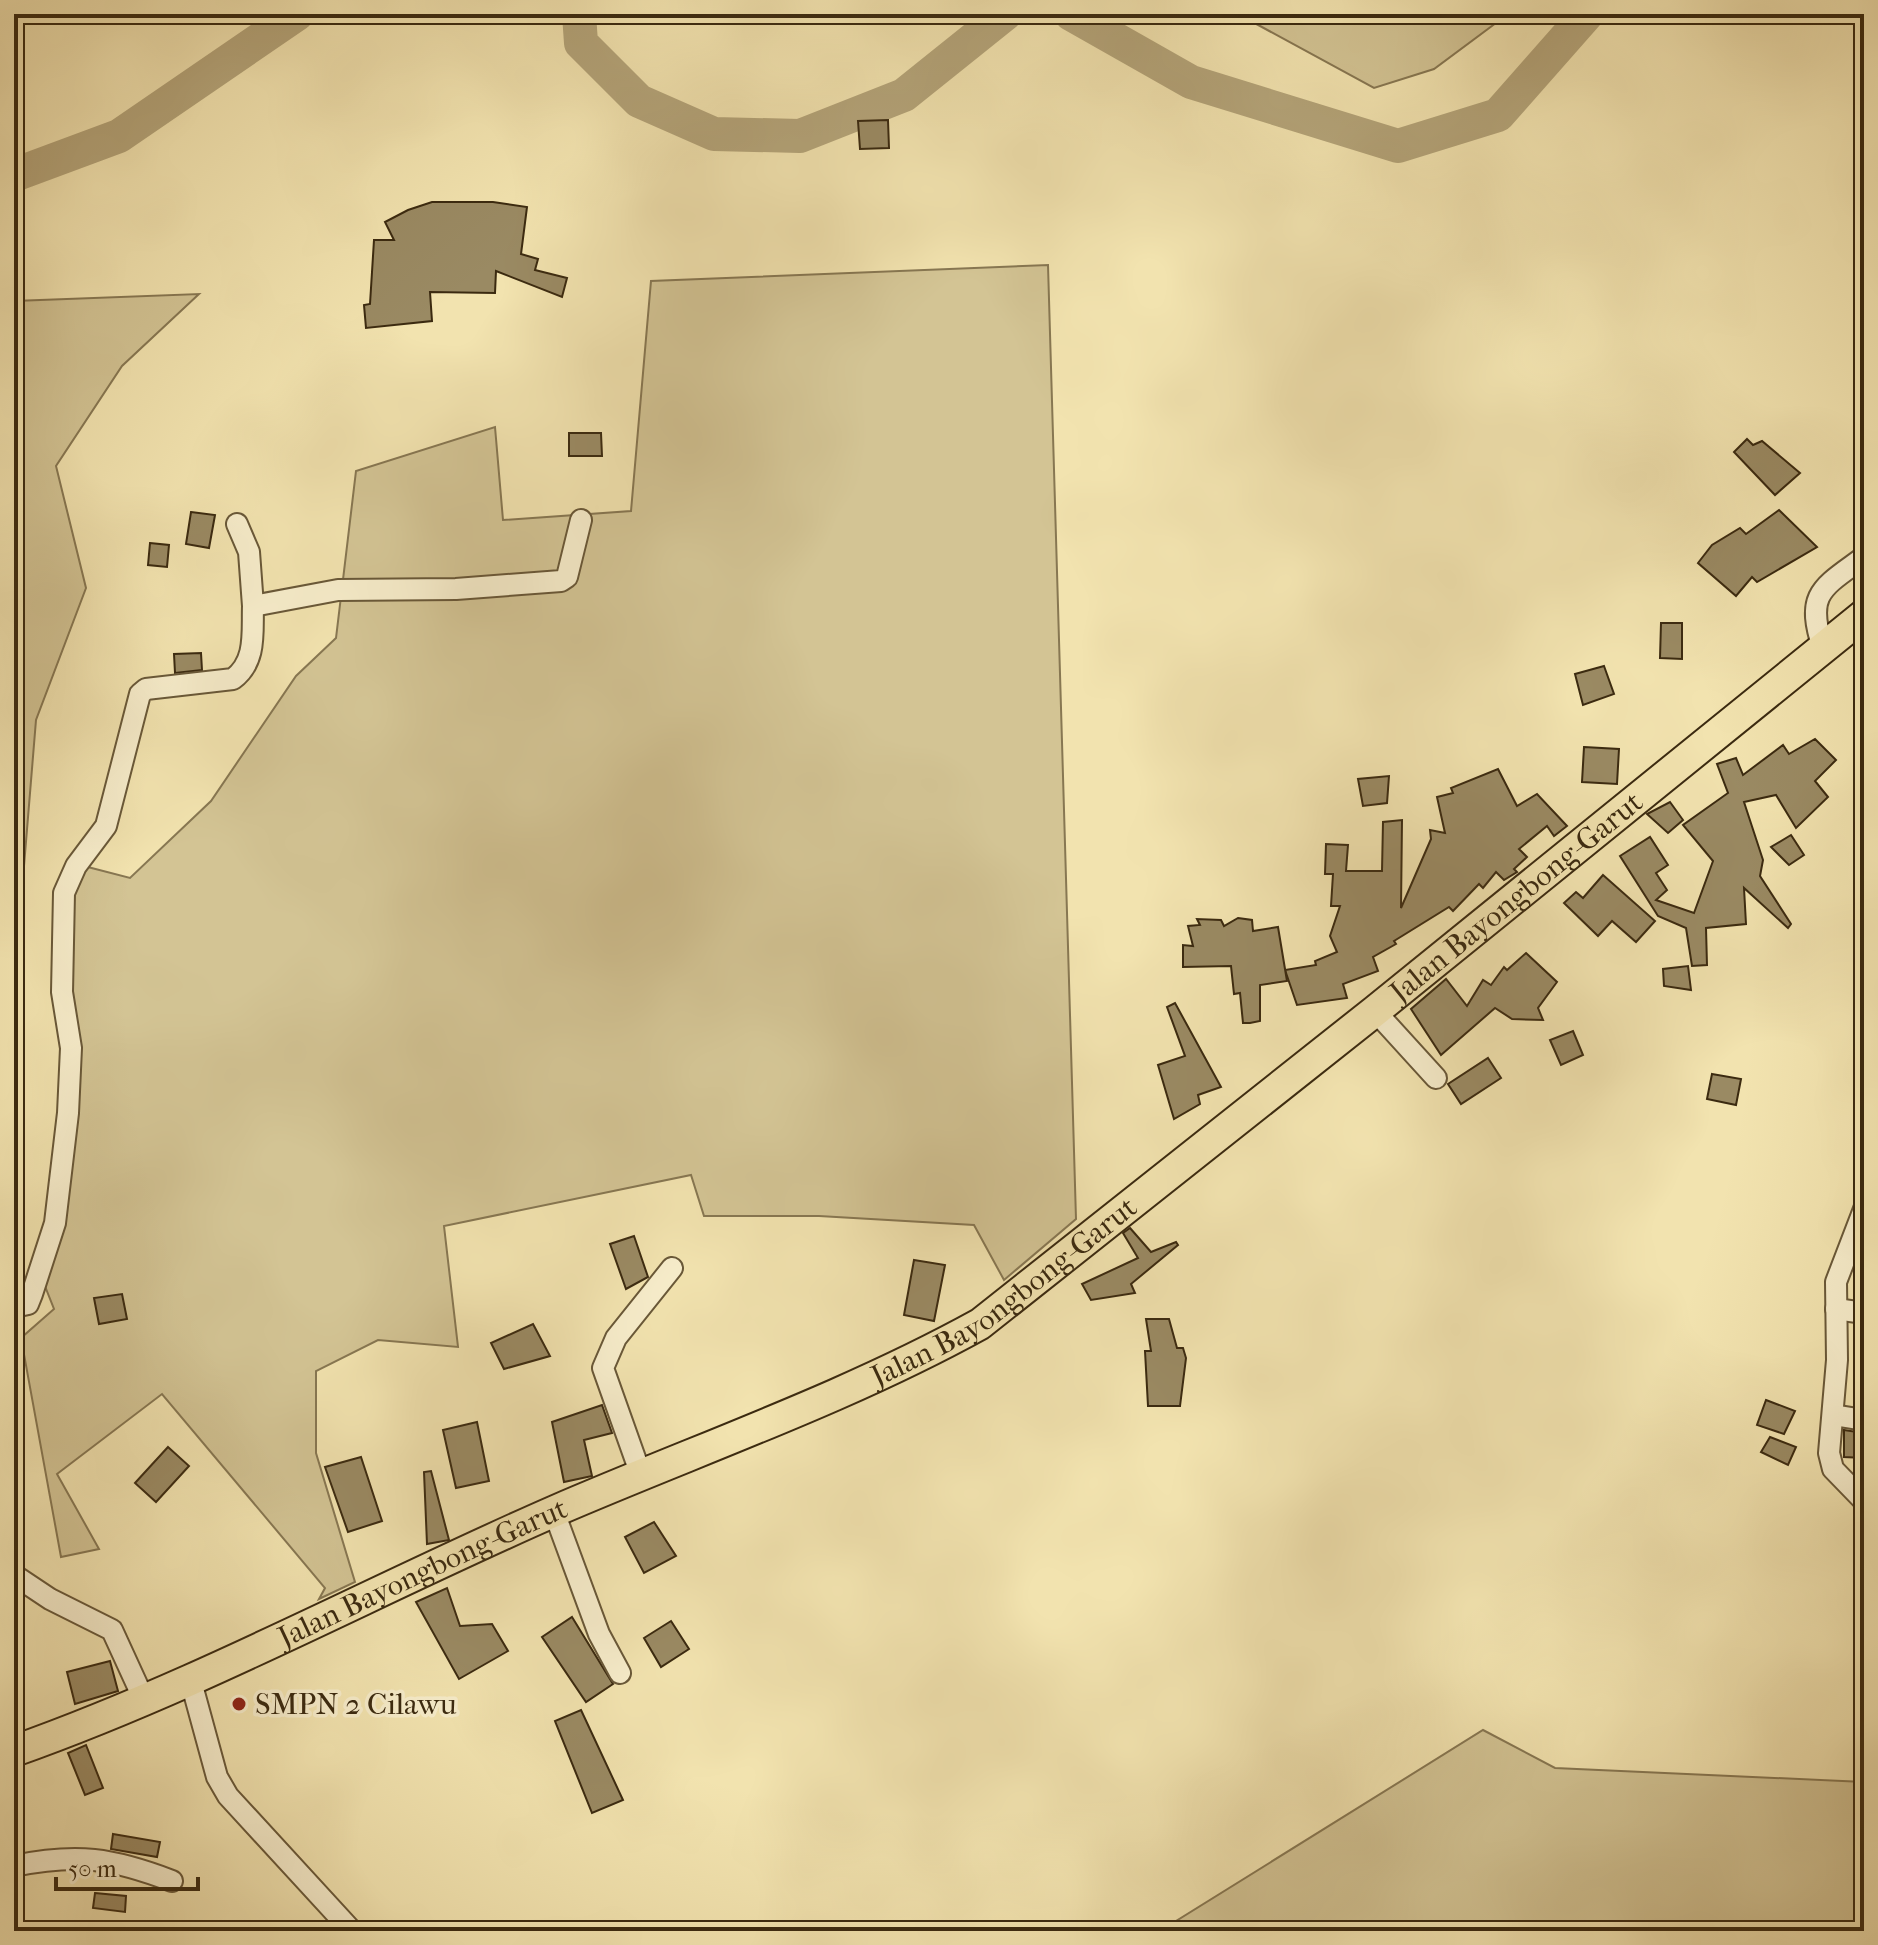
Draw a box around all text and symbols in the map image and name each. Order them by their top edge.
street label: Jalan Bayongbong-Garut [1381,784,1650,1011]
street label: Jalan Bayongbong-Garut [864,1190,1144,1395]
street label: Jalan Bayongbong-Garut [271,1491,573,1656]
place label: SMPN 2 Cilawu [255,1687,457,1722]
marker: SMPN 2 Cilawu [230,1695,248,1713]
scale bar [56,1841,198,1891]
text: 50 m [68,1855,117,1883]

